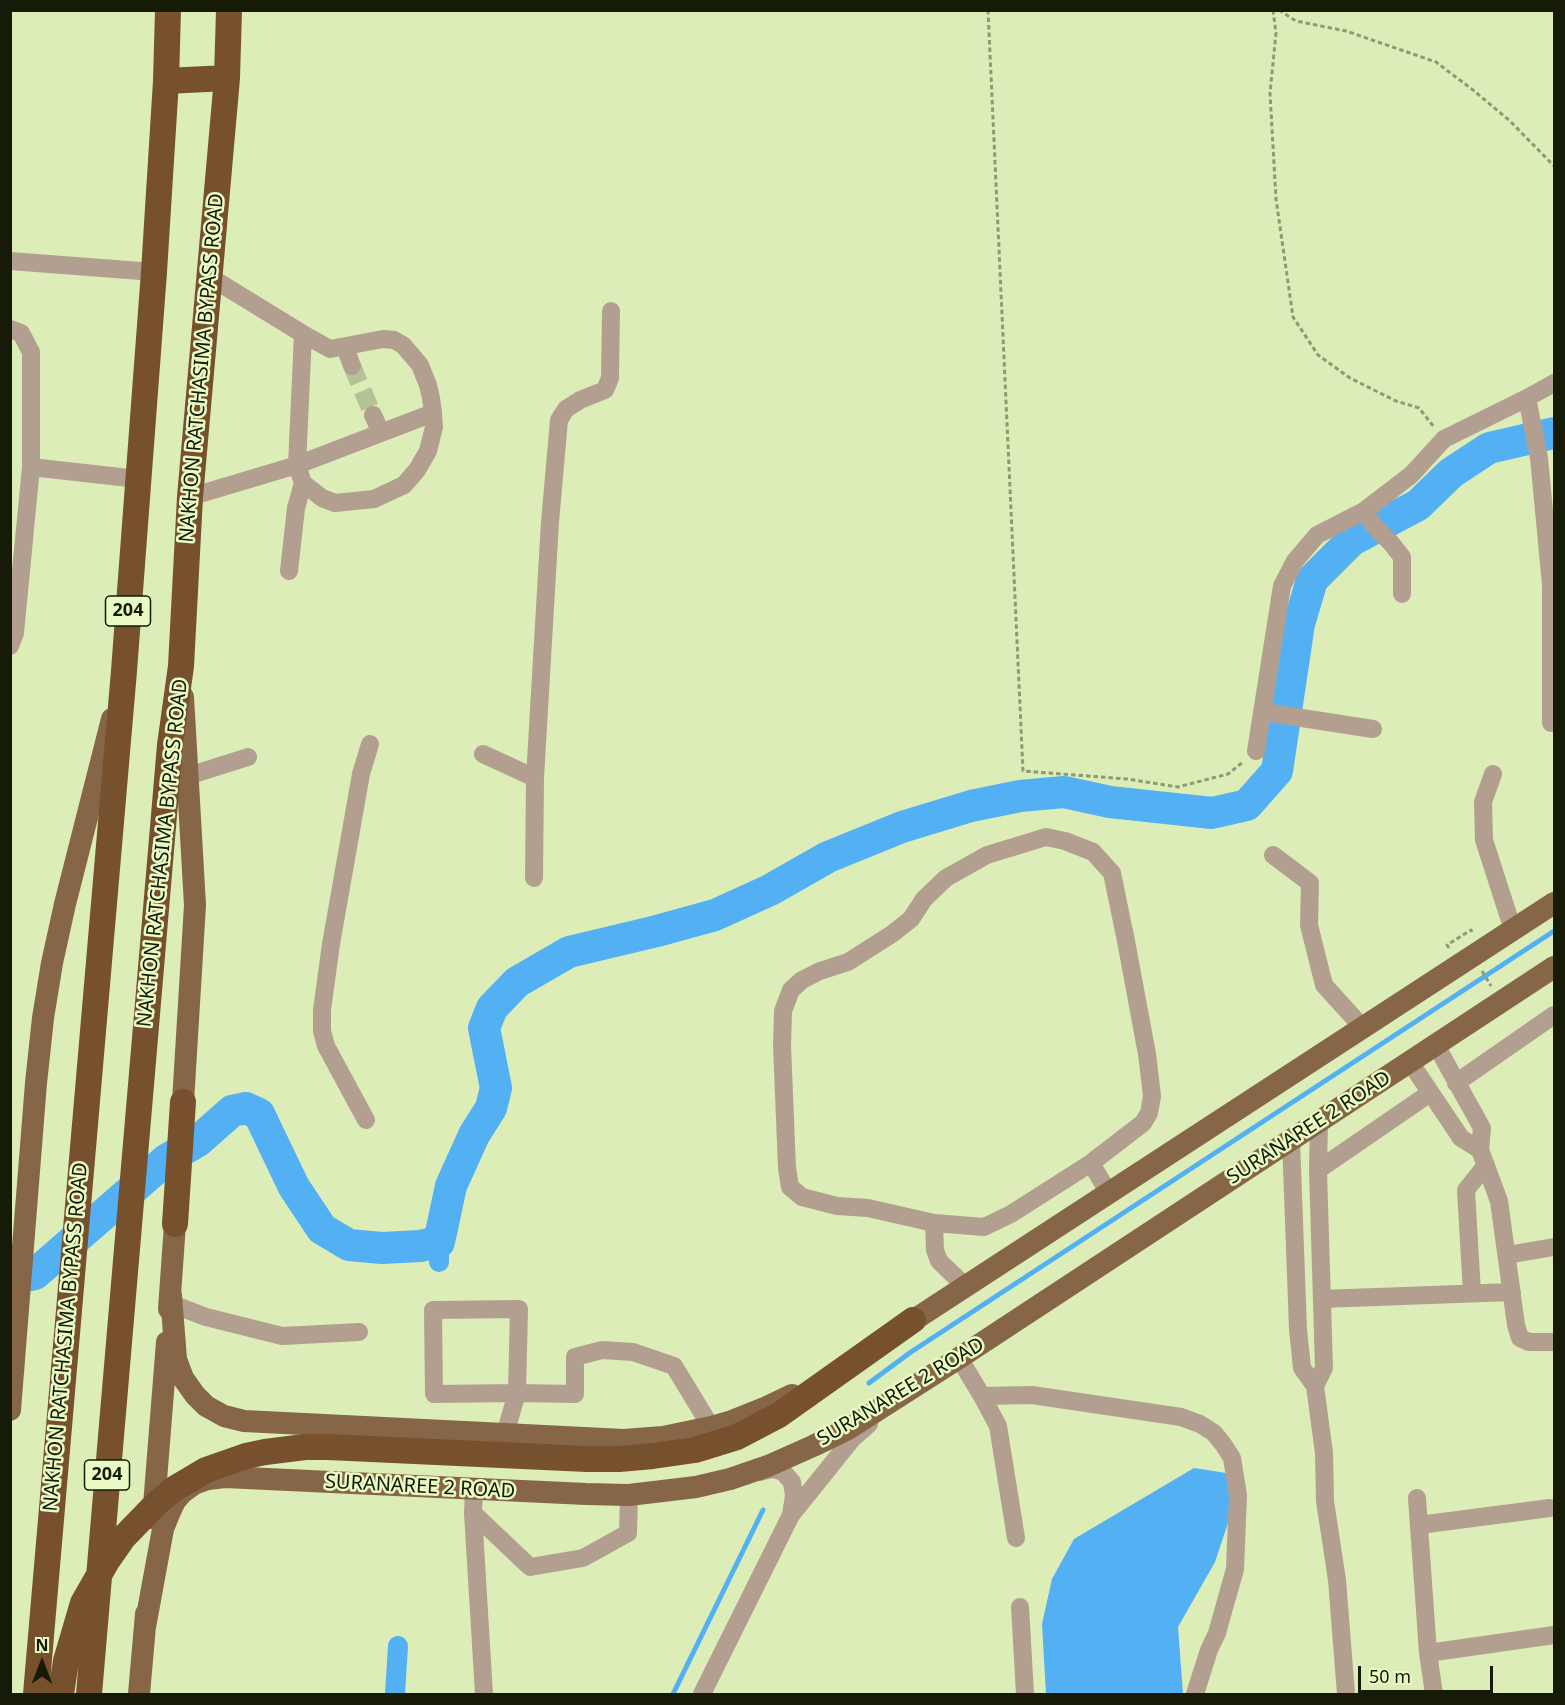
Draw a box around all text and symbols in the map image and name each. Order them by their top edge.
street label: NAKHON RATCHASIMA BYPASS ROAD [175,192,229,544]
road number: 204 [106,596,150,626]
street label: NAKHON RATCHASIMA BYPASS ROAD [133,678,193,1028]
street label: SURANAREE 2 ROAD [1223,1066,1395,1190]
street label: NAKHON RATCHASIMA BYPASS ROAD [39,1161,93,1513]
street label: SURANAREE 2 ROAD [813,1333,989,1451]
road number: 204 [84,1460,130,1490]
street label: SURANAREE 2 ROAD [324,1470,516,1504]
north arrow [12,1633,72,1693]
text: N [35,1634,49,1656]
scale bar [1361,1654,1496,1692]
text: 50 m [1369,1664,1411,1688]

